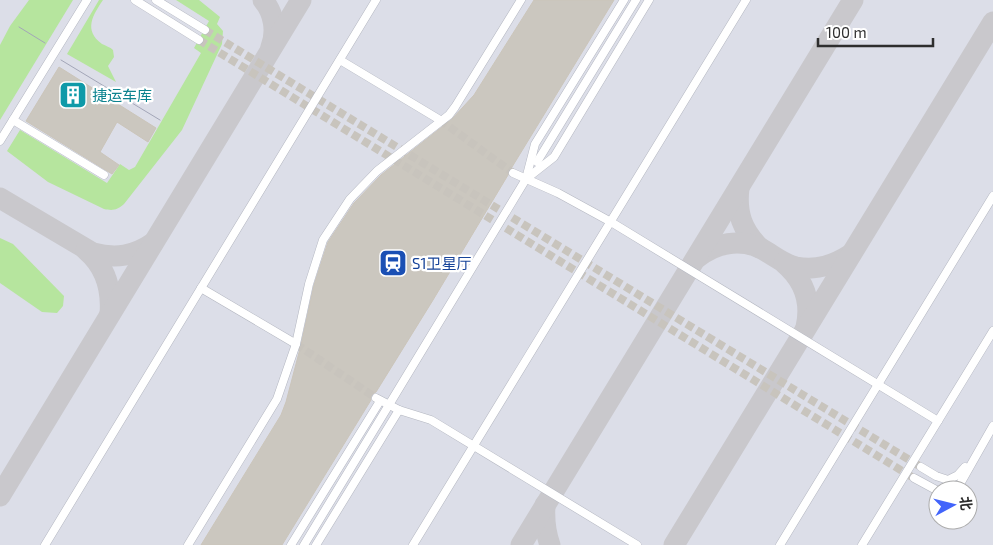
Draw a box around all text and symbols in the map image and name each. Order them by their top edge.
scale bar [818,15,933,47]
text: 100 m [826,23,867,41]
building icon: 捷运车库 [58,80,88,110]
place label: 捷运车库 [92,86,152,104]
station icon: S1卫星厅 [378,248,408,278]
place label: S1卫星厅 [412,254,471,272]
north arrow [928,480,978,530]
text: 北 [957,495,976,511]

